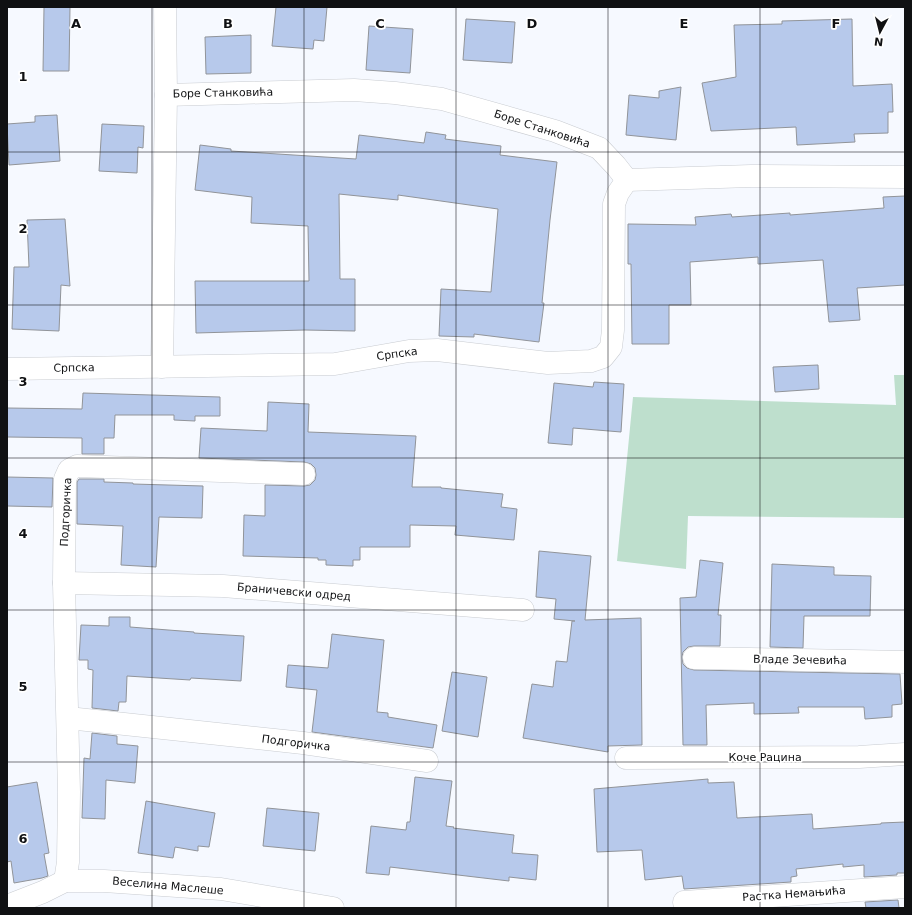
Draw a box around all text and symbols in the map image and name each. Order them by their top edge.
north arrow [860,12,900,52]
text: A [71,16,81,31]
text: B [223,16,233,31]
text: C [375,16,385,31]
text: D [527,16,538,31]
text: E [680,16,688,31]
text: F [832,16,840,31]
text: N [873,34,884,48]
text: 1 [18,69,28,84]
street label: Боре Станковића [173,86,273,100]
street label: Боре Станковића [492,107,592,151]
text: 2 [18,221,28,236]
street label: Српска [376,345,418,363]
street label: Српска [53,361,95,375]
text: 3 [18,374,28,389]
street label: Подгоричка [58,477,74,547]
text: 4 [18,526,28,541]
street label: Браничевски одред [236,581,352,603]
street label: Владе Зечевића [753,653,847,667]
text: 5 [18,679,28,694]
street label: Подгоричка [261,732,331,754]
street label: Коче Рацина [728,751,802,764]
text: 6 [18,831,28,846]
street label: Веселина Маслеше [112,875,224,897]
street label: Растка Немањића [742,884,846,904]

